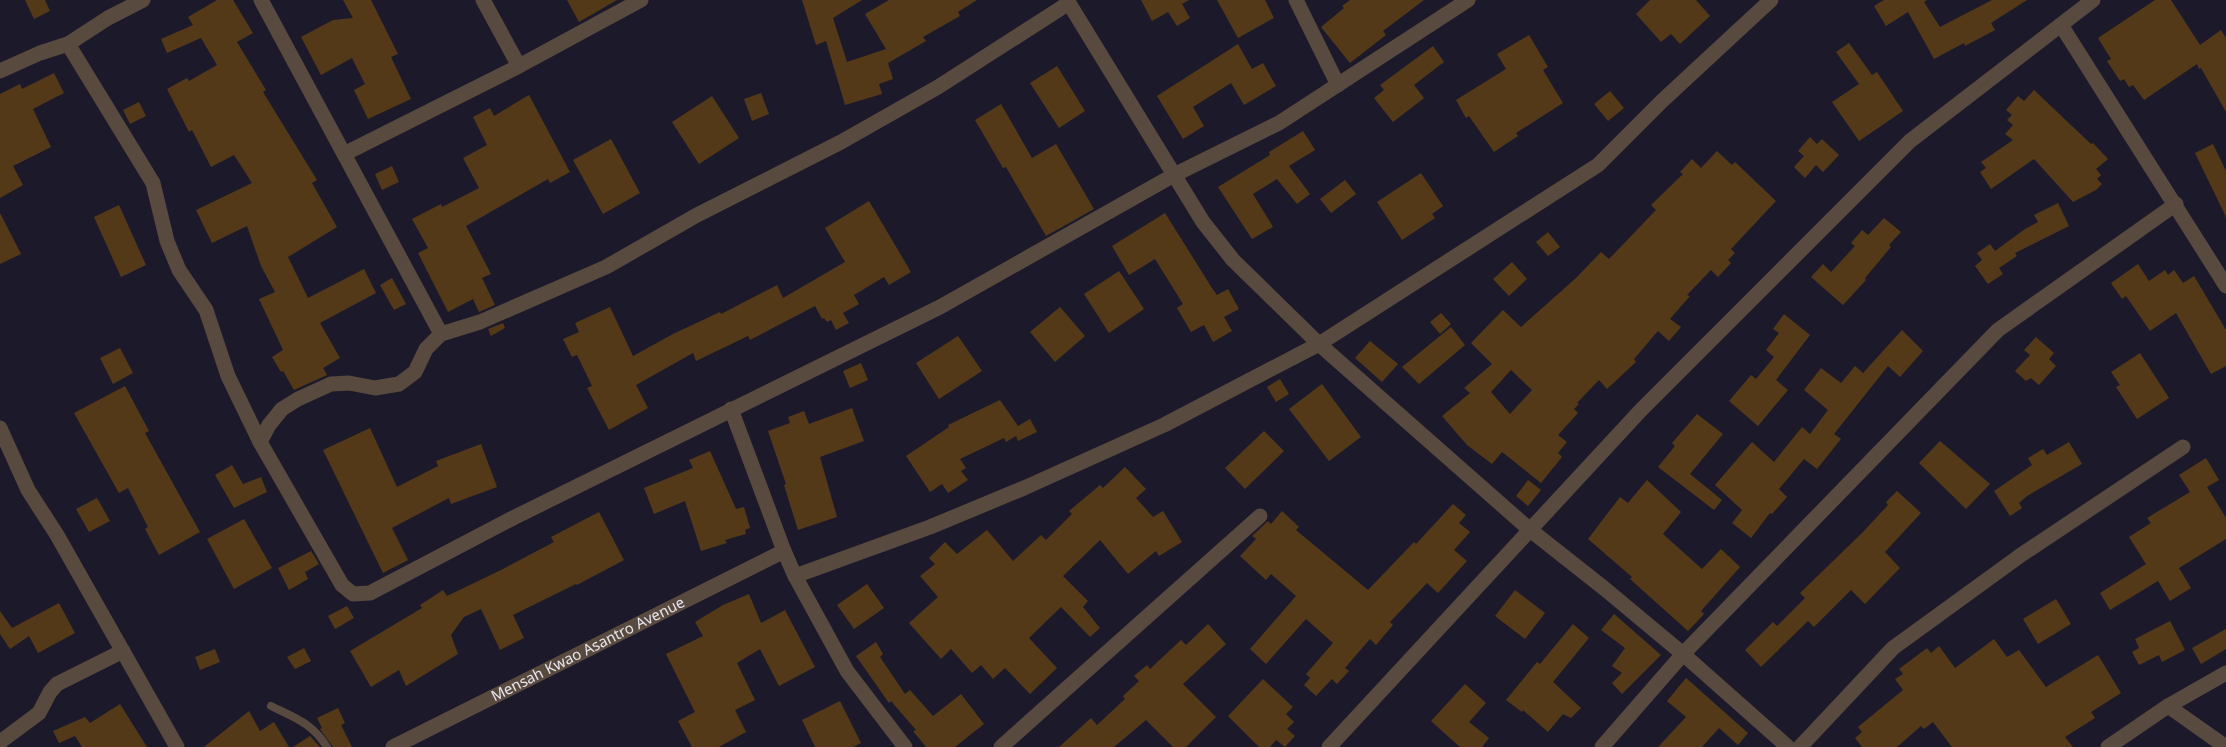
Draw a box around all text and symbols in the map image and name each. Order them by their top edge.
street label: Mensah Kwao Asantro Avenue [487,591,688,705]

